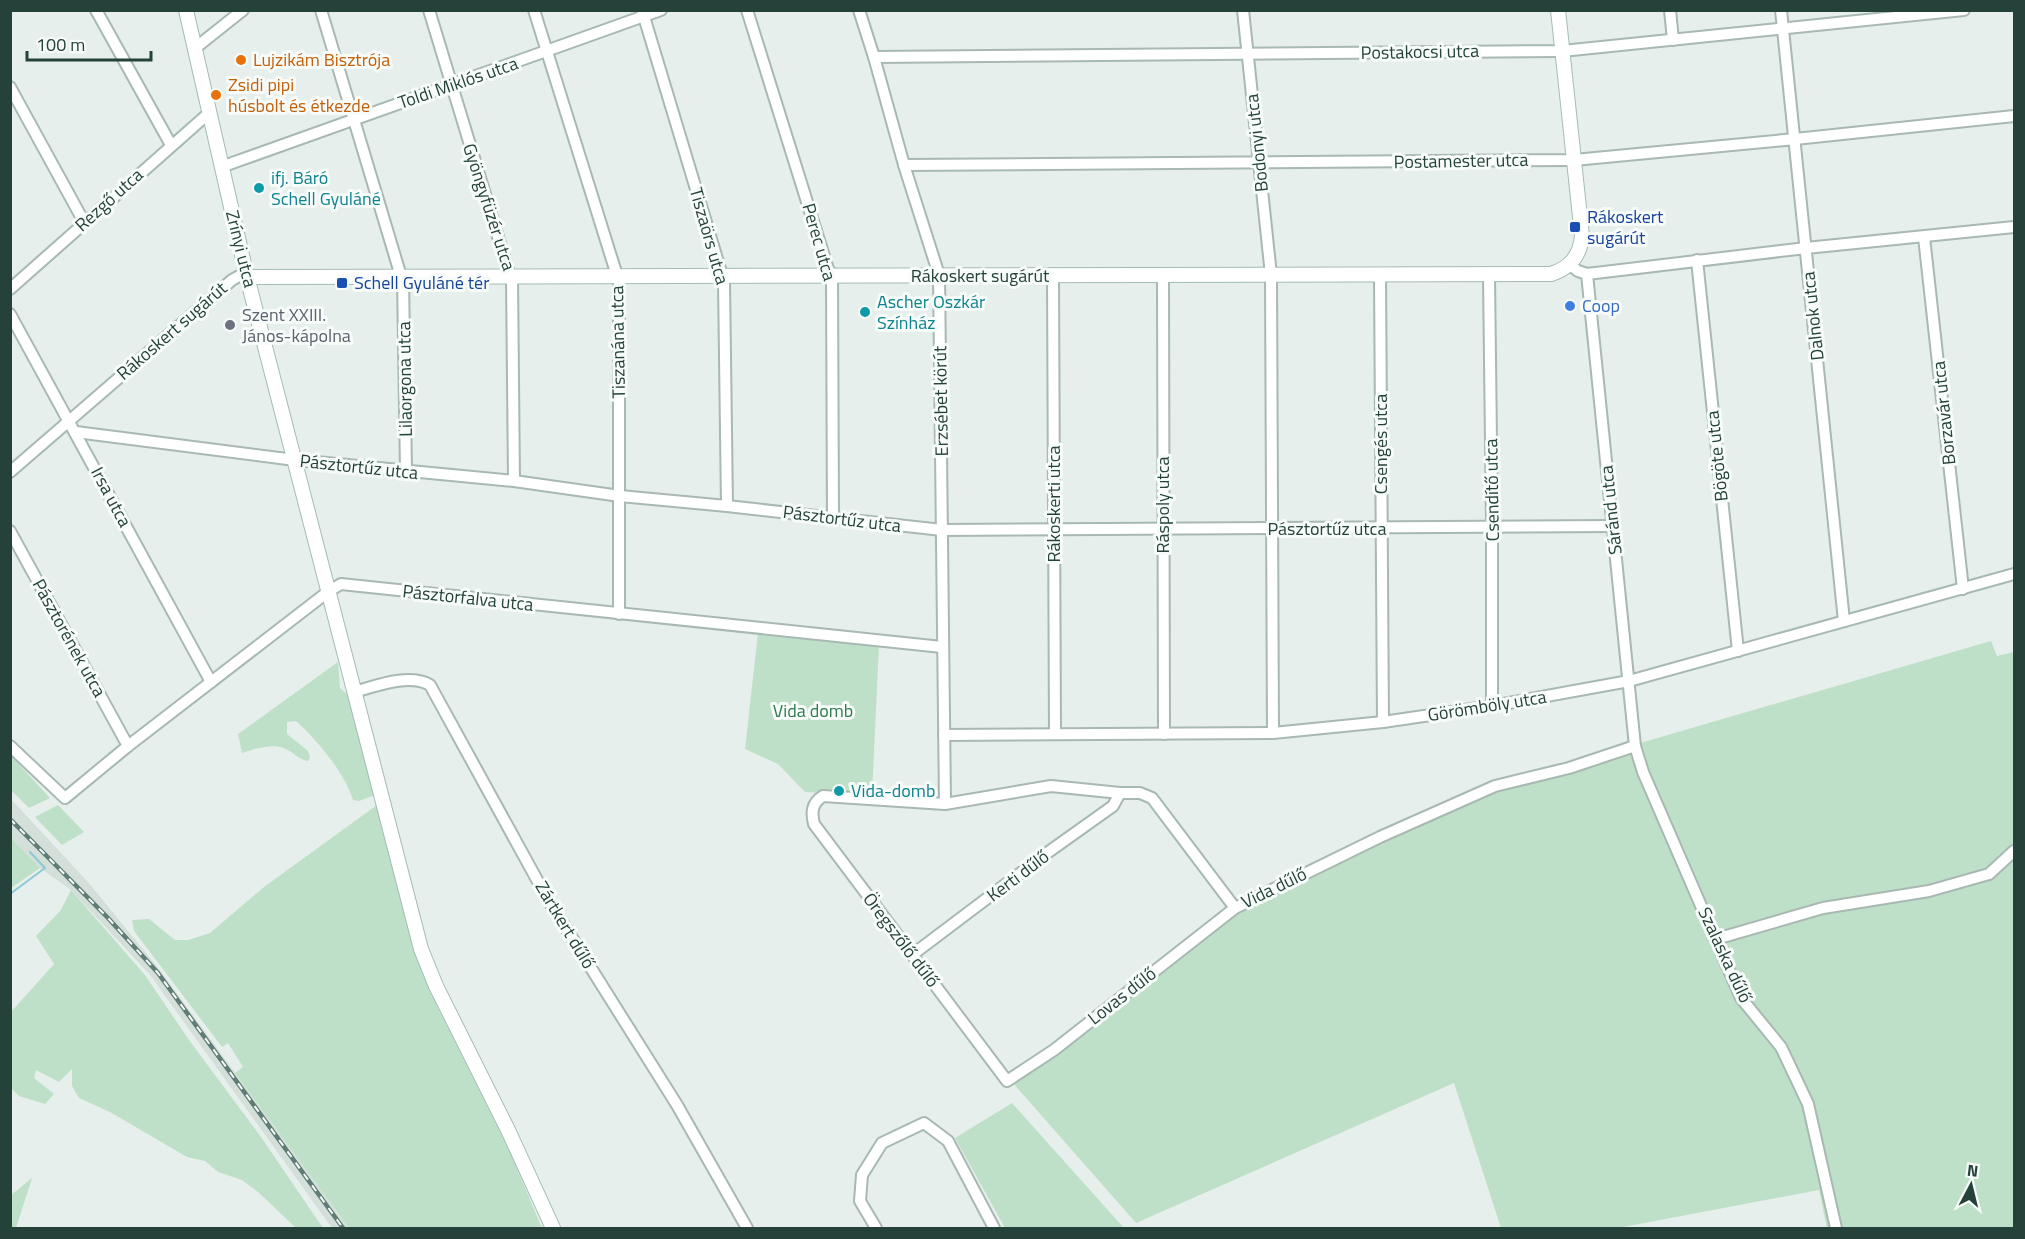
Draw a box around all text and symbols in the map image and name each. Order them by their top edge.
scale bar [27,24,152,62]
text: 100 m [36,31,85,58]
street label: Postakocsi utca [1360,37,1480,66]
place label: Lujzikám Bisztrója [253,46,390,73]
street label: Toldi Miklós utca [394,49,521,116]
marker: Lujzikám Bisztrója [234,53,248,67]
place label: Zsidi pipi húsbolt és étkezde [228,71,370,119]
marker: Zsidi pipi húsbolt és étkezde [209,88,223,102]
street label: Bodonyi utca [1238,93,1275,193]
street label: Gyöngyfüzér utca [456,140,523,274]
street label: Postamester utca [1393,146,1529,175]
street label: Rezgő utca [69,162,149,238]
place label: ifj. Báró Schell Gyuláné [271,164,381,212]
marker: ifj. Báró Schell Gyuláné [252,181,266,195]
street label: Tiszaörs utca [683,184,736,288]
street label: Perec utca [796,200,843,284]
place label: Rákoskert sugárút [1587,203,1664,251]
street label: Zrínyi utca [219,207,264,290]
marker: Rákoskert sugárút [1568,220,1582,234]
street label: Rákoskert sugárút [911,262,1050,289]
place label: Schell Gyuláné tér [354,269,489,296]
street label: Dalnok utca [1794,270,1831,362]
street label: Rákoskert sugárút [110,275,233,386]
marker: Schell Gyuláné tér [335,276,349,290]
street label: Tiszanána utca [603,285,632,399]
place label: Ascher Oszkár Színház [877,288,985,336]
place label: Coop [1582,292,1620,319]
marker: Coop [1563,299,1577,313]
place label: Szent XXIII. János-kápolna [242,301,351,349]
marker: Ascher Oszkár Színház [858,305,872,319]
marker: Szent XXIII. János-kápolna [223,318,237,332]
street label: Lilaorgona utca [390,321,419,437]
street label: Erzsébet körút [926,345,955,457]
street label: Borzavár utca [1925,360,1962,466]
street label: Csengés utca [1367,394,1394,494]
street label: Bögöte utca [1698,409,1735,503]
street label: Csendítő utca [1477,438,1506,542]
street label: Rákoskerti utca [1040,445,1067,563]
street label: Pásztortűz utca [298,447,420,486]
street label: Ráspoly utca [1149,456,1176,554]
street label: Irsa utca [84,462,139,532]
street label: Sáránd utca [1592,464,1629,556]
street label: Pásztortűz utca [781,498,903,539]
street label: Pásztortűz utca [1268,515,1386,542]
street label: Pásztorének utca [26,574,113,702]
street label: Pásztorfalva utca [401,577,535,618]
street label: Görömböly utca [1426,683,1548,728]
park label: Vida domb [773,697,853,724]
place label: Vida-domb [851,777,935,804]
marker: Vida-domb [832,784,846,798]
street label: Kerti dűlő [981,843,1055,908]
street label: Vida dűlő [1237,860,1311,915]
street label: Zártkert dűlő [529,876,602,974]
street label: Öregszőlő dűlő [857,887,946,993]
street label: Szalaska dűlő [1692,903,1759,1007]
street label: Lovas dűlő [1082,960,1162,1031]
north arrow [1941,1155,2001,1215]
text: N [1966,1158,1980,1183]

